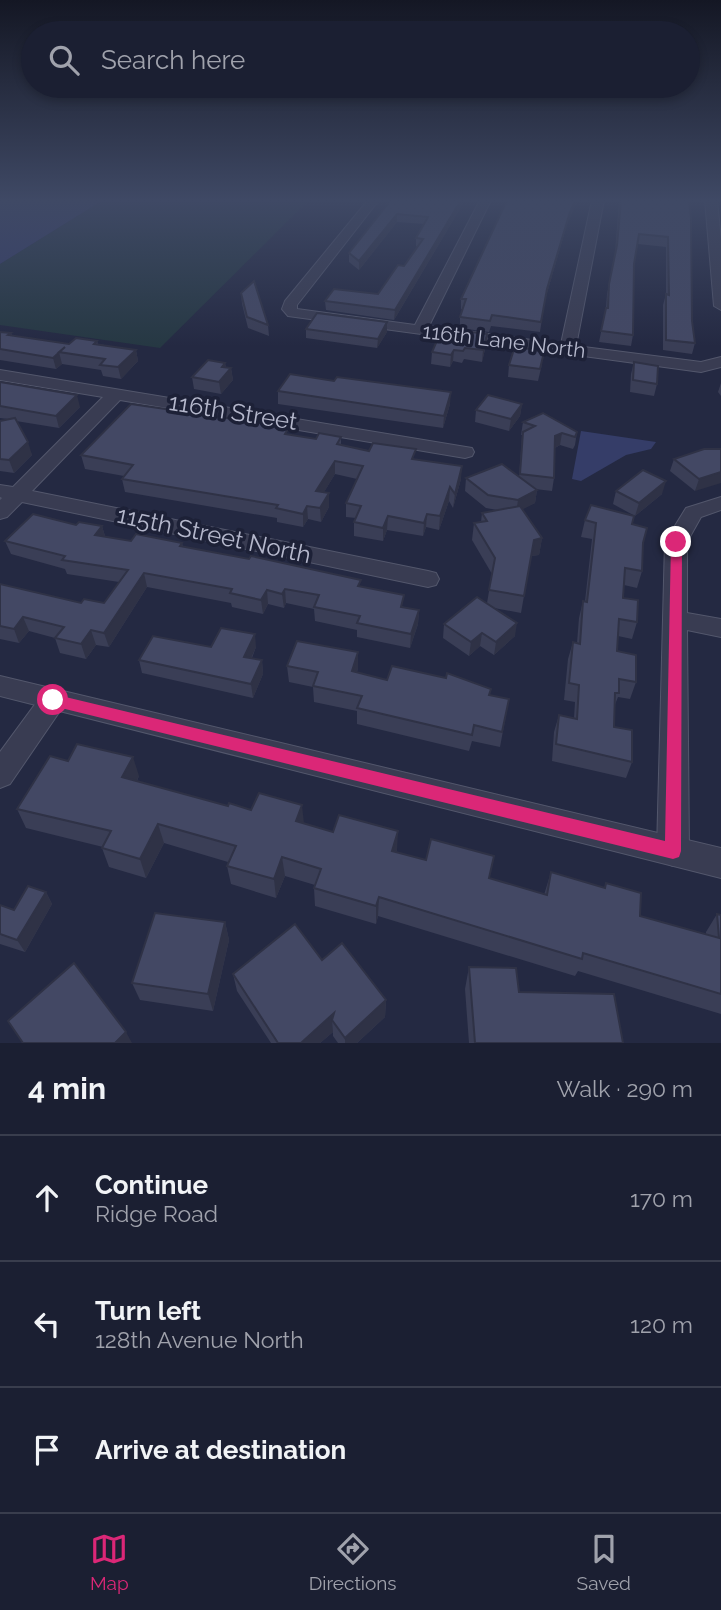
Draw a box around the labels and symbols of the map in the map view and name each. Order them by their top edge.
street label: 116th Lane North [421,318,587,363]
street label: 116th Street [167,387,299,436]
street label: 115th Street North [114,500,314,569]
route end [660,526,691,557]
route start [37,684,68,715]

